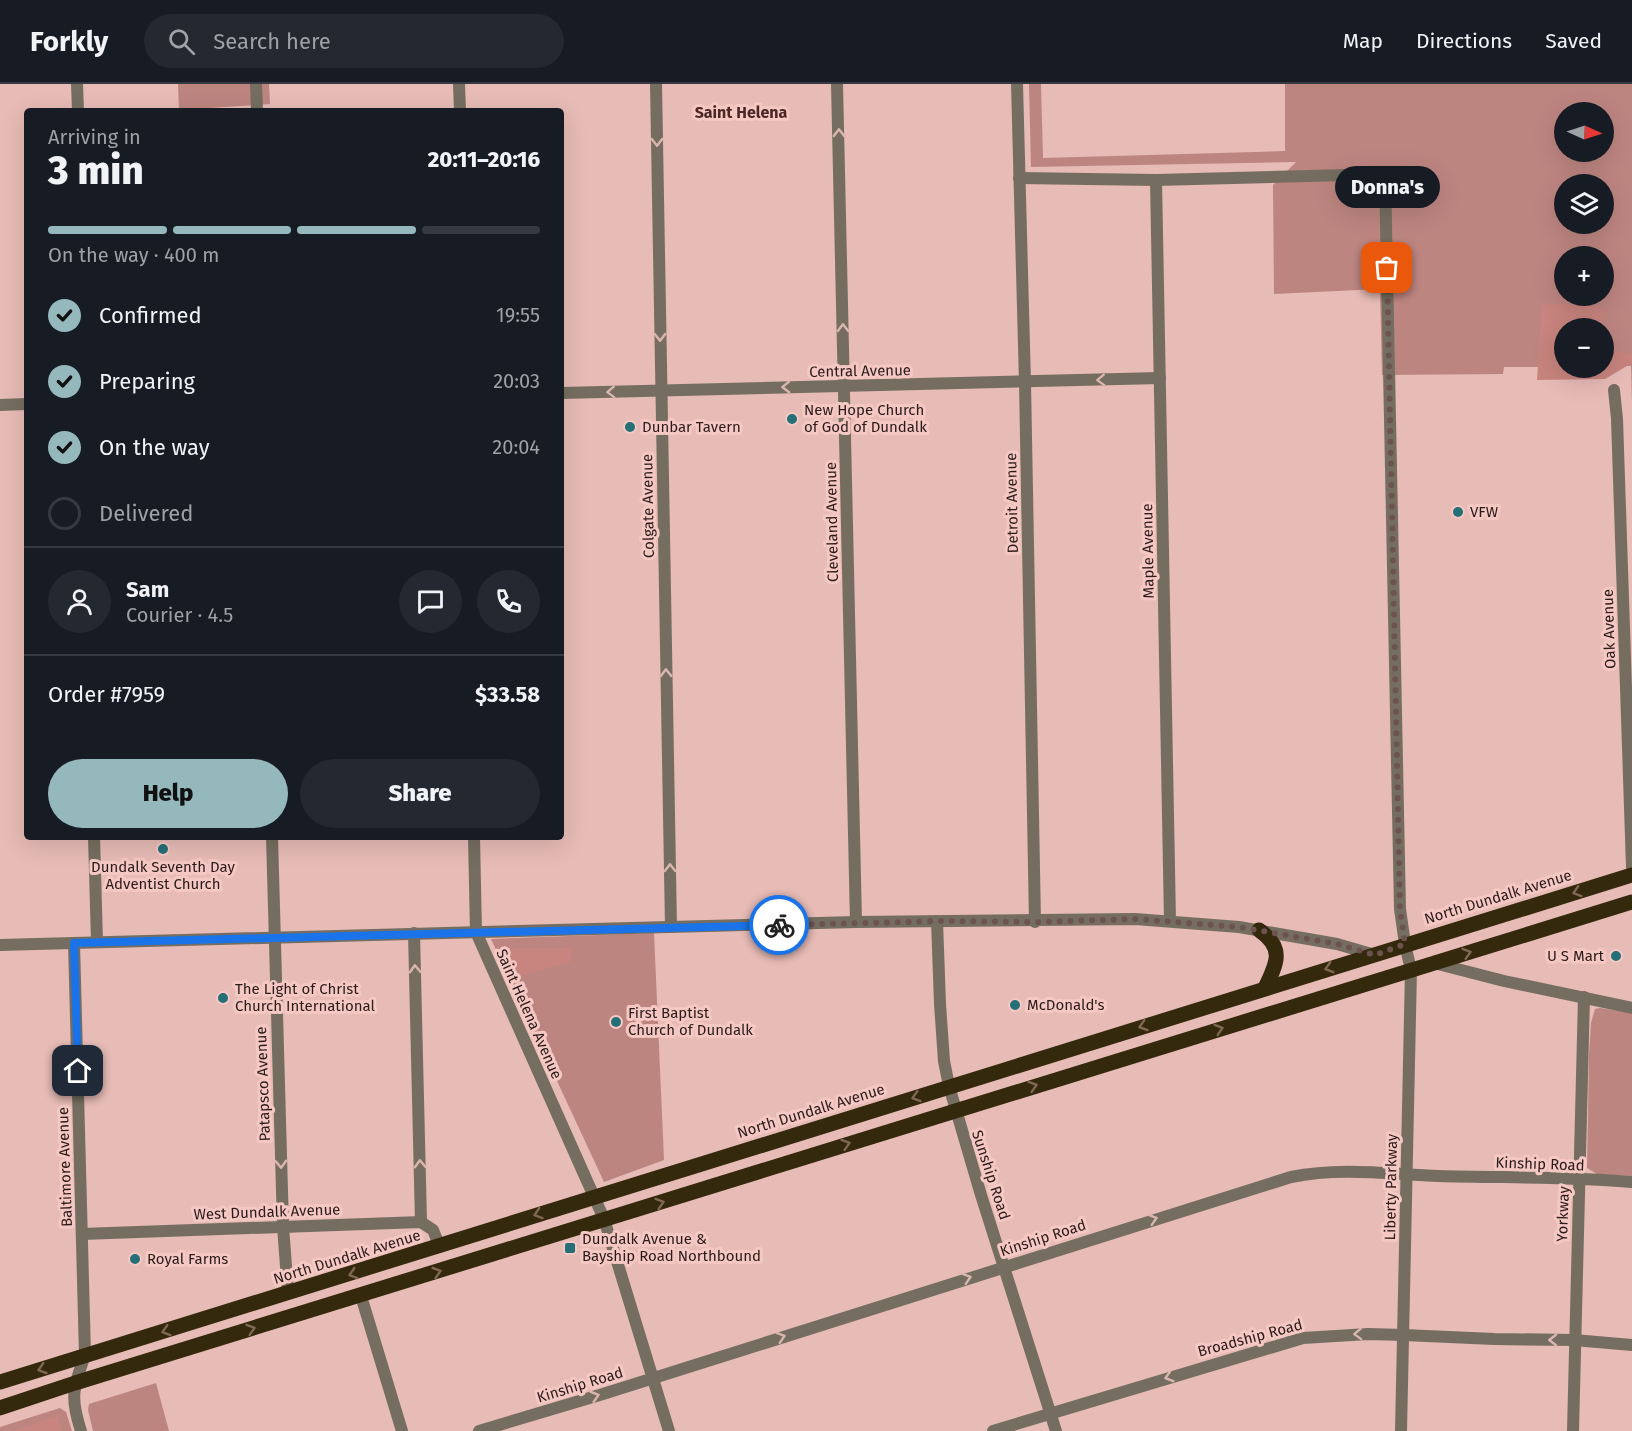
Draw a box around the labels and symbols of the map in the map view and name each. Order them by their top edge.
north arrow [1554,102,1614,162]
district label: Saint Helena [695,103,788,122]
one-way arrow [832,129,845,138]
one-way arrow [651,138,663,147]
callout: Donna's [1334,166,1440,208]
pin [1361,242,1412,293]
one-way arrow [837,324,849,333]
one-way arrow [654,333,666,342]
street label: Central Avenue [809,361,911,381]
one-way arrow [1097,374,1106,387]
one-way arrow [781,381,790,393]
one-way arrow [606,385,615,398]
place label: New Hope Church of God of Dundalk [804,401,927,436]
marker: New Hope Church of God of Dundalk [785,412,799,426]
place label: Dunbar Tavern [642,418,741,436]
marker: Dunbar Tavern [623,420,637,434]
street label: Detroit Avenue [1002,452,1022,554]
street label: Colgate Avenue [638,454,658,558]
street label: Cleveland Avenue [822,462,842,582]
street label: Maple Avenue [1138,503,1158,599]
place label: VFW [1470,503,1499,521]
marker: VFW [1451,505,1465,519]
street label: Oak Avenue [1599,589,1619,669]
one-way arrow [660,669,672,678]
marker: Dundalk Seventh Day Adventist Church [156,842,170,856]
place label: Dundalk Seventh Day Adventist Church [91,858,236,893]
one-way arrow [663,864,676,873]
street label: North Dundalk Avenue [1422,866,1574,928]
one-way arrow [1572,885,1583,898]
courier [749,895,809,955]
street label: Saint Helena Avenue [492,946,566,1082]
one-way arrow [1461,947,1472,960]
place label: U S Mart [1547,947,1605,965]
marker: U S Mart [1609,949,1623,963]
one-way arrow [1324,961,1335,973]
one-way arrow [409,964,421,973]
place label: The Light of Christ Church International [235,980,376,1015]
marker: The Light of Christ Church International [216,991,230,1005]
place label: McDonald's [1027,996,1105,1014]
marker: McDonald's [1008,998,1022,1012]
place label: First Baptist Church of Dundalk [628,1004,753,1039]
marker: First Baptist Church of Dundalk [609,1015,623,1029]
one-way arrow [1138,1019,1149,1031]
one-way arrow [1213,1024,1224,1036]
street label: Patapsco Avenue [252,1026,274,1142]
pin [52,1045,103,1096]
street label: North Dundalk Avenue [735,1080,887,1142]
one-way arrow [1027,1081,1038,1093]
one-way arrow [911,1090,922,1102]
street label: Baltimore Avenue [54,1107,76,1227]
street label: Sunship Road [968,1128,1014,1222]
street label: Liberty Parkway [1381,1133,1401,1240]
one-way arrow [840,1139,851,1151]
street label: Kinship Road [1495,1153,1585,1175]
one-way arrow [275,1159,287,1168]
one-way arrow [414,1159,426,1168]
street label: Yorkway [1553,1185,1573,1242]
one-way arrow [654,1198,665,1210]
street label: West Dundalk Avenue [193,1200,341,1224]
one-way arrow [533,1207,544,1220]
one-way arrow [1147,1214,1158,1227]
street label: Kinship Road [998,1216,1088,1260]
street label: North Dundalk Avenue [271,1226,423,1288]
place label: Dundalk Avenue & Bayship Road Northbound [582,1230,761,1265]
marker: Dundalk Avenue & Bayship Road Northbound [563,1241,577,1255]
place label: Royal Farms [147,1250,228,1268]
marker: Royal Farms [128,1252,142,1266]
one-way arrow [348,1267,359,1279]
one-way arrow [431,1267,442,1279]
one-way arrow [961,1273,972,1286]
street label: Broadship Road [1196,1315,1304,1361]
one-way arrow [245,1323,256,1336]
one-way arrow [161,1324,172,1336]
one-way arrow [1353,1328,1362,1341]
one-way arrow [775,1332,786,1344]
one-way arrow [1548,1334,1557,1346]
one-way arrow [37,1362,48,1374]
street label: Kinship Road [535,1363,625,1407]
one-way arrow [1164,1370,1175,1382]
one-way arrow [589,1391,600,1403]

